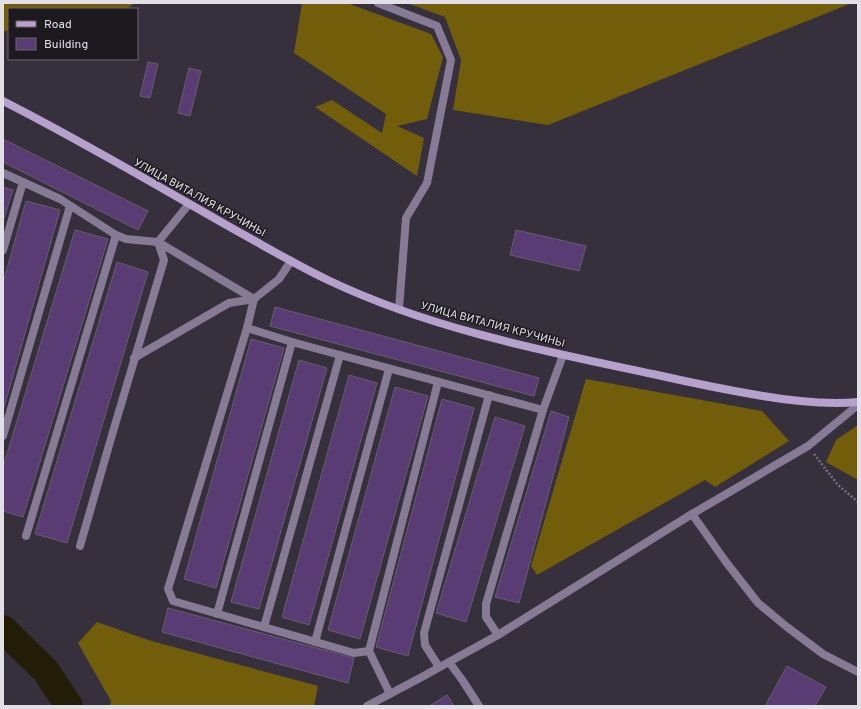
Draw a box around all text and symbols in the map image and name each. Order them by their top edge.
legend [8,8,138,60]
text: Road [44,17,72,33]
text: Building [44,37,88,53]
street label: УЛИЦА ВИТАЛИЯ КРУЧИНЫ [131,156,268,240]
street label: УЛИЦА ВИТАЛИЯ КРУЧИНЫ [419,299,566,351]

